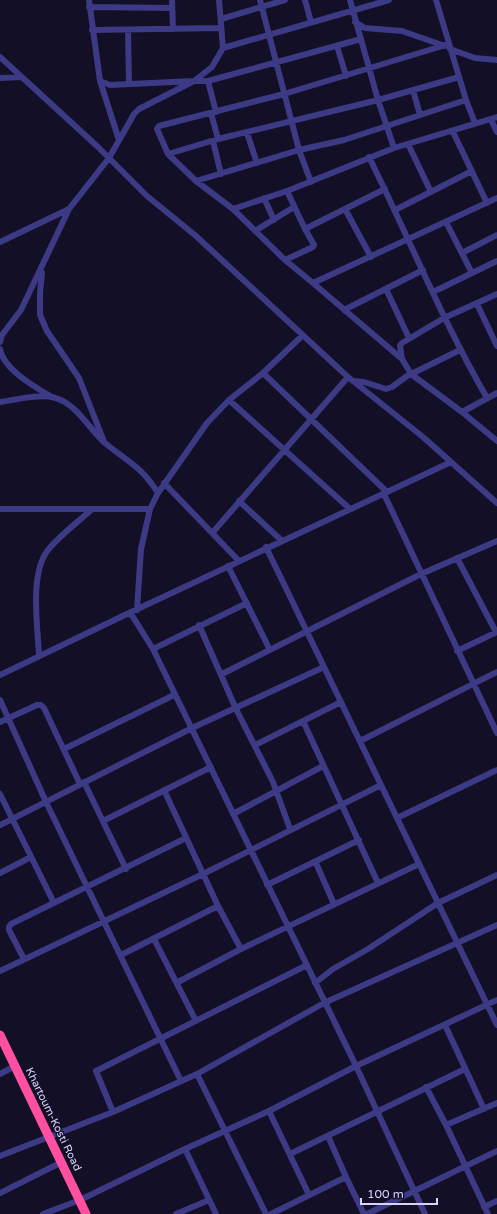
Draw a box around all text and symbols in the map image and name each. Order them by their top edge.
street label: Khartoum-Kosti Road [23,1065,84,1173]
scale bar [361,1180,437,1206]
text: 100 m [367,1187,404,1201]

